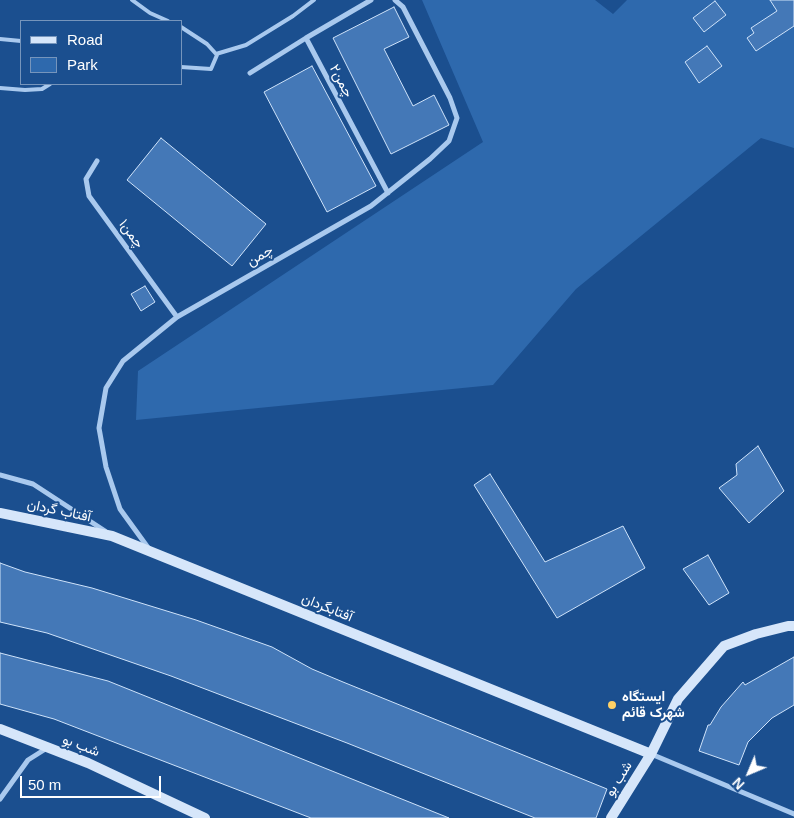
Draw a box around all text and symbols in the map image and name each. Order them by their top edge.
legend [20,20,182,85]
text: Road [67,31,103,48]
text: Park [67,56,98,73]
street label: چمن۲ [325,62,357,100]
street label: چمن۱ [115,216,147,252]
street label: چمن [244,242,276,270]
street label: آفتاب گردان [26,496,92,526]
street label: آفتابگردان [299,590,355,626]
place label: ایستگاه شهرک قائم [622,689,685,722]
marker: ایستگاه شهرک قائم [606,699,618,711]
street label: شب بو [60,731,102,761]
north arrow [724,748,774,798]
street label: شب بو [602,758,636,800]
scale bar [22,766,164,798]
text: N [729,774,748,793]
text: 50 m [28,776,61,793]

